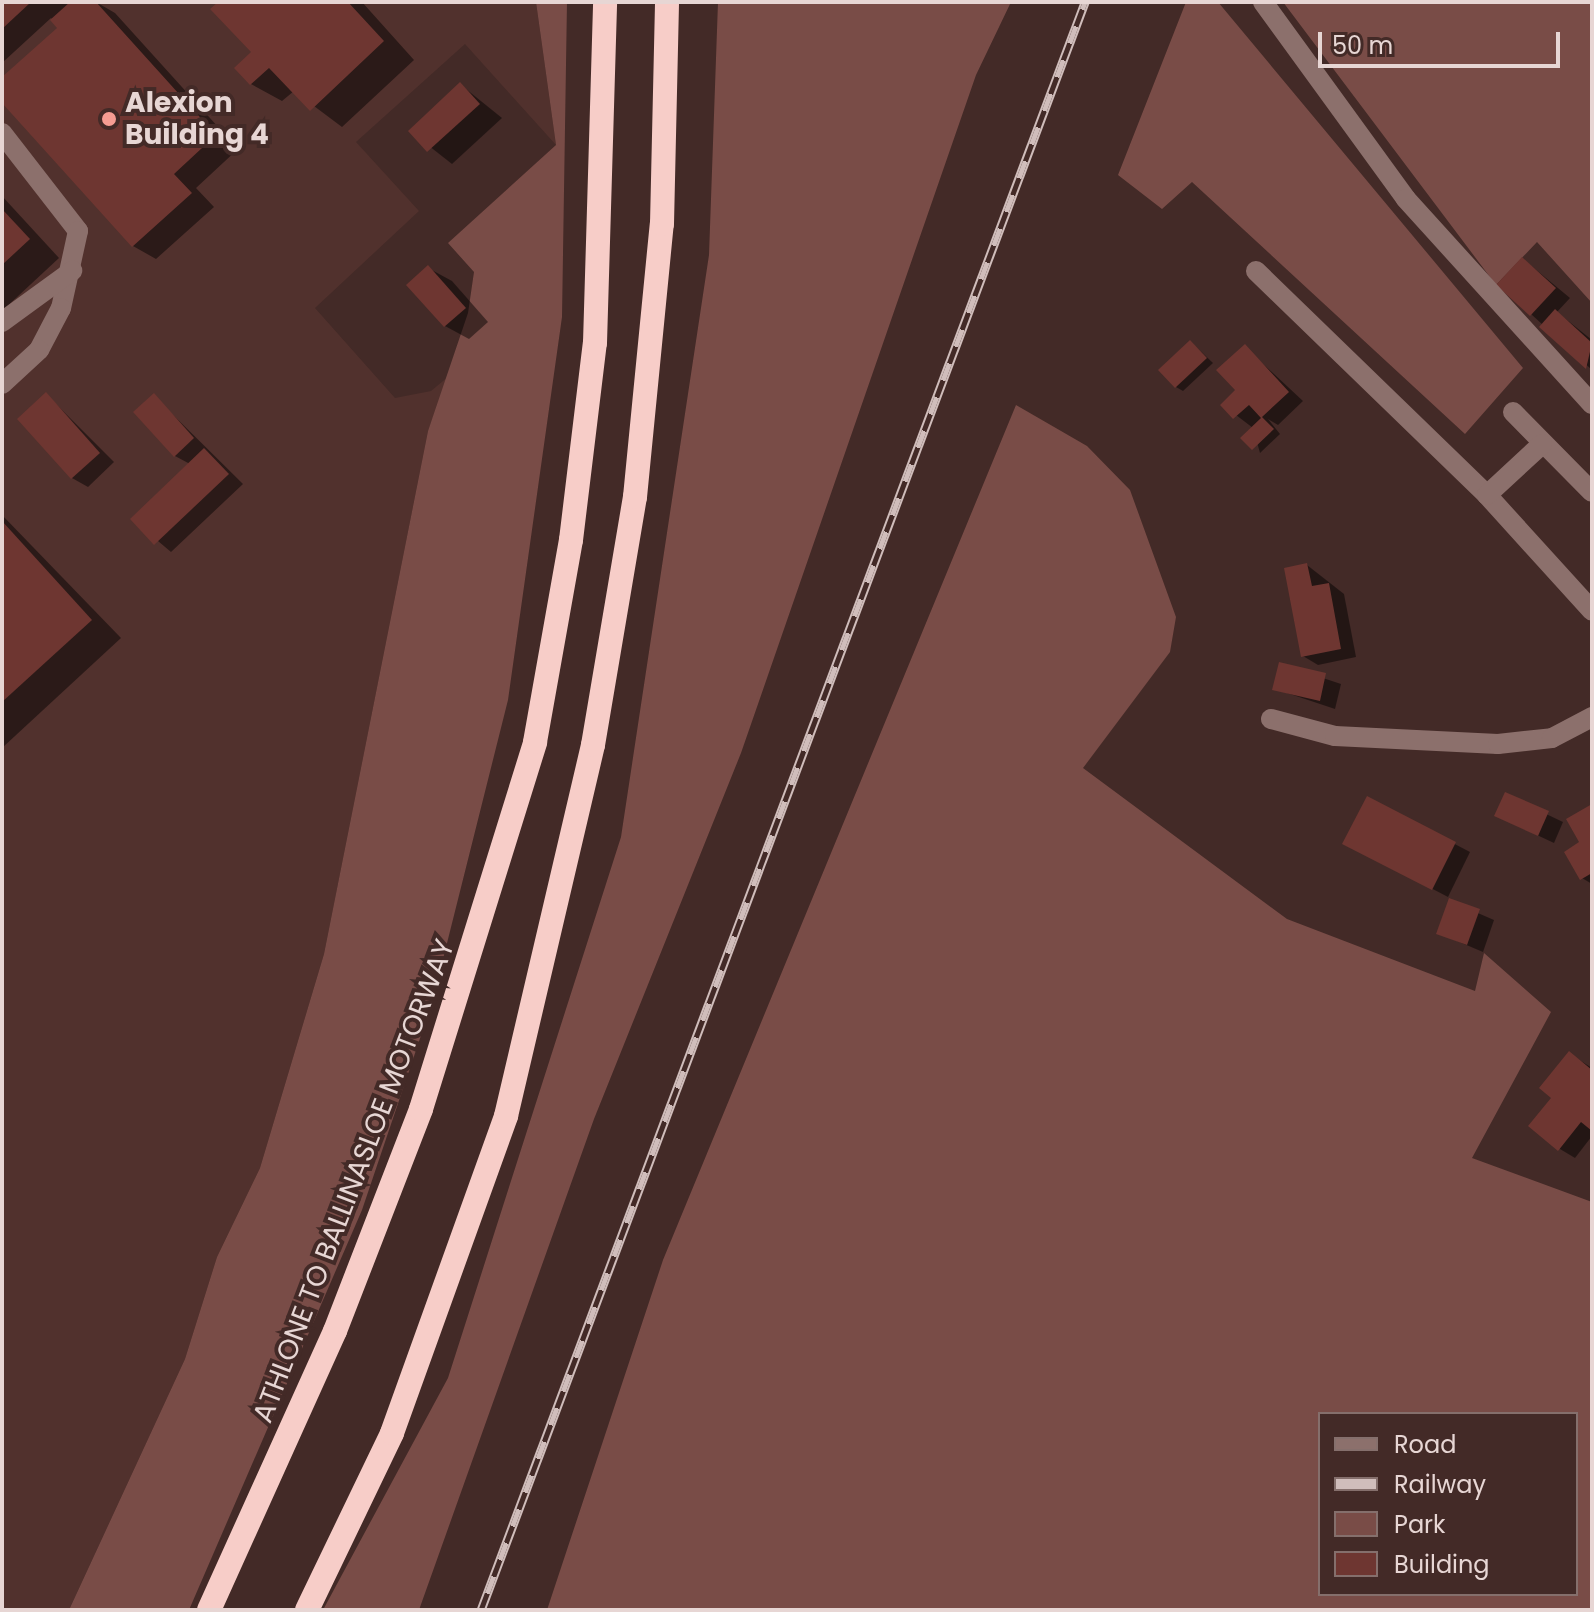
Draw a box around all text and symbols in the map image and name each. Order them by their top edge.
scale bar [1322,16,1564,66]
text: 50 m [1332,29,1393,62]
place label: Alexion Building 4 [125,86,269,152]
marker: Alexion Building 4 [100,110,118,128]
street label: ATHLONE TO BALLINASLOE MOTORWAY [246,935,462,1427]
legend [1318,1412,1578,1596]
text: Road [1394,1428,1456,1461]
text: Railway [1394,1468,1486,1501]
text: Park [1394,1508,1445,1541]
text: Building [1394,1548,1490,1581]

